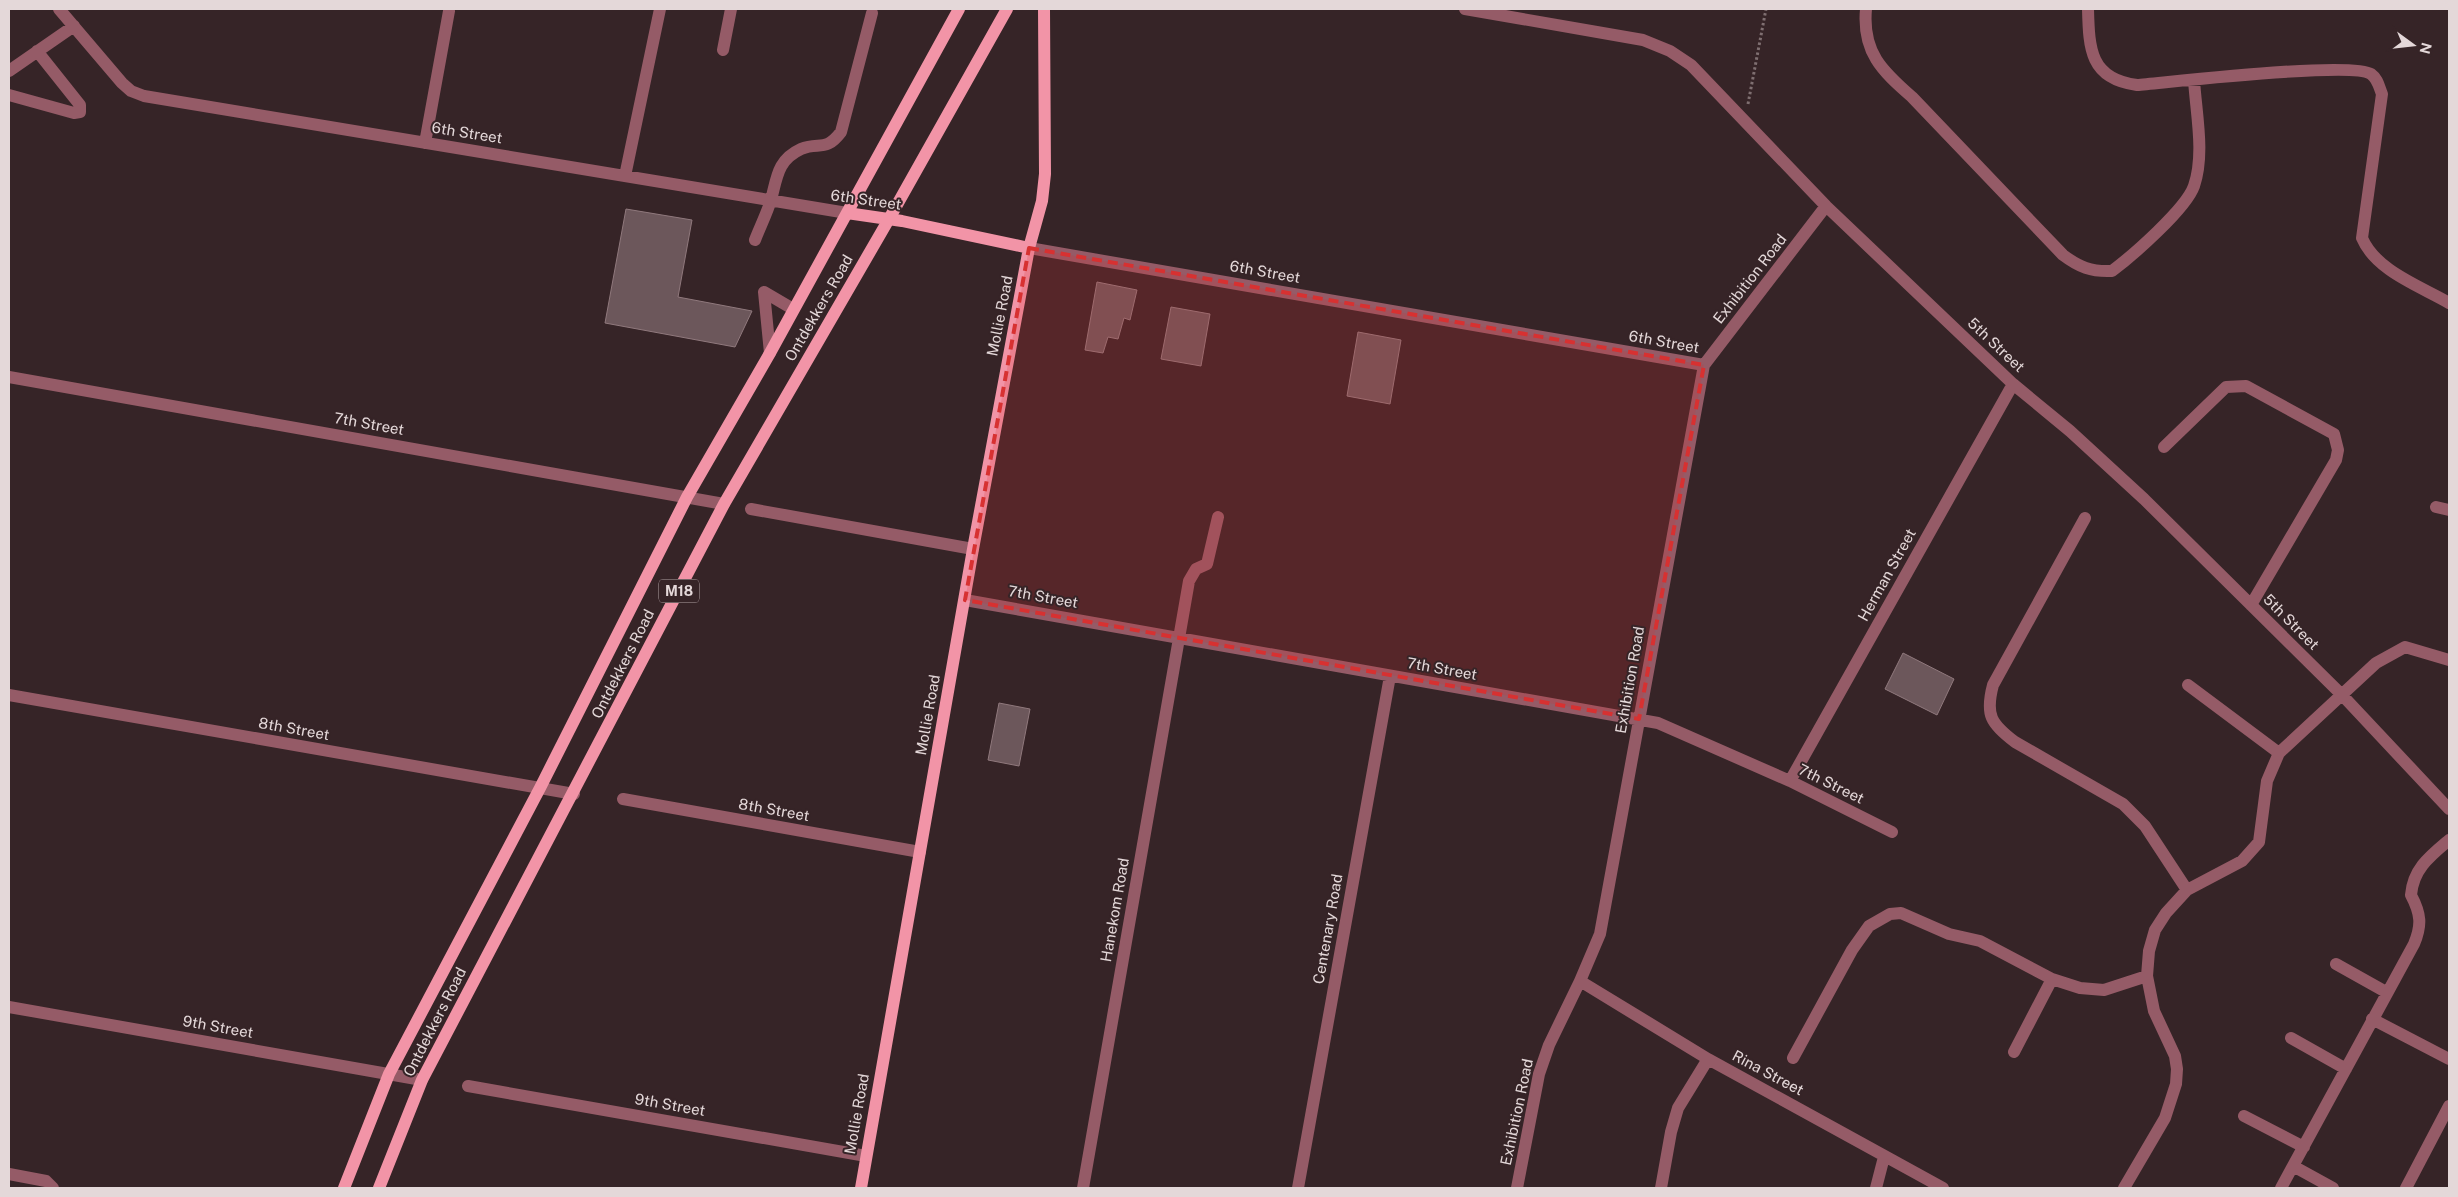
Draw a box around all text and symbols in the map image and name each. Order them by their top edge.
north arrow [2388,20,2438,70]
text: N [2416,41,2435,56]
street label: 6th Street [431,119,504,147]
street label: 6th Street [830,186,903,213]
street label: Exhibition Road [1709,231,1790,327]
street label: Ontdekkers Road [781,252,856,364]
street label: 6th Street [1229,257,1302,286]
street label: Mollie Road [983,274,1016,358]
street label: 5th Street [1964,314,2028,375]
street label: 6th Street [1628,327,1701,356]
street label: 7th Street [333,409,406,438]
street label: Herman Street [1854,525,1919,624]
road number: M18 [659,580,699,602]
street label: 7th Street [1007,582,1080,611]
street label: 5th Street [2260,590,2323,653]
street label: Ontdekkers Road [588,607,657,721]
street label: Exhibition Road [1612,625,1647,735]
street label: 7th Street [1406,654,1479,683]
street label: Mollie Road [912,673,943,757]
street label: 8th Street [257,714,331,743]
street label: 7th Street [1796,760,1867,807]
street label: 8th Street [737,795,811,824]
street label: Hanekom Road [1097,856,1132,963]
street label: Centenary Road [1309,873,1346,985]
street label: Ontdekkers Road [400,965,469,1079]
street label: 9th Street [181,1012,255,1041]
street label: Rina Street [1730,1047,1807,1099]
street label: Exhibition Road [1497,1057,1536,1167]
street label: Mollie Road [841,1072,872,1156]
street label: 9th Street [633,1090,707,1119]

